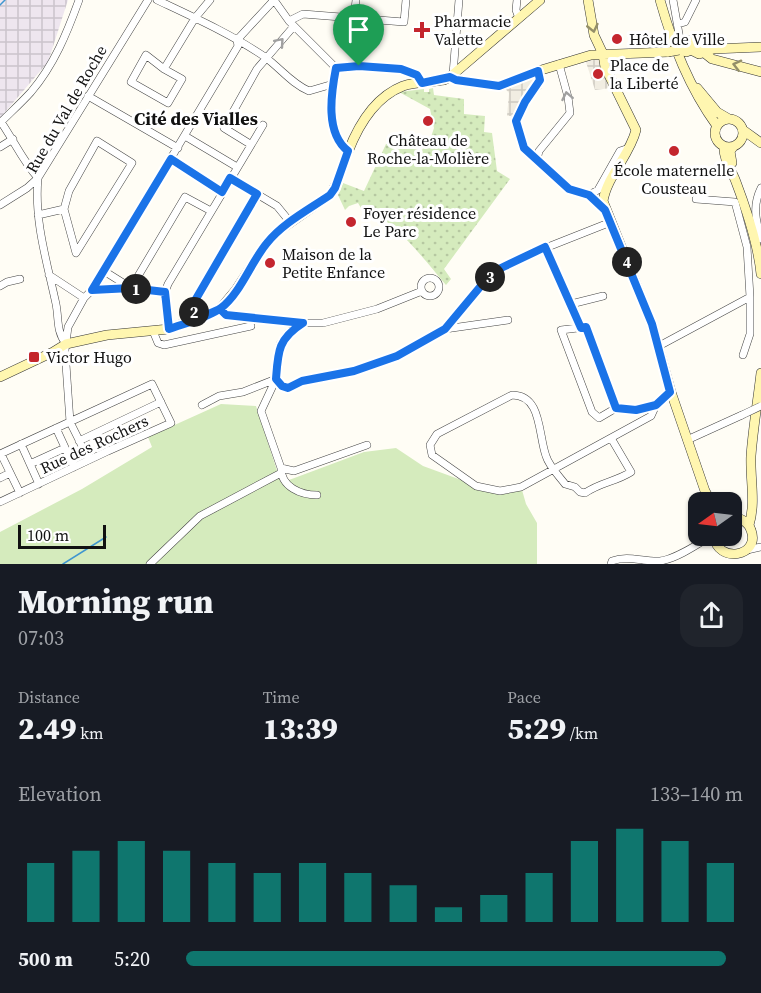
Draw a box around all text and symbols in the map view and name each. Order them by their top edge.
pin [333,4,384,66]
place label: Pharmacie Valette [434,10,511,50]
icon: arrive [342,13,375,46]
marker: Pharmacie Valette [415,23,429,37]
one-way arrow [586,23,599,33]
place label: Hôtel de Ville [629,28,725,50]
marker: Hôtel de Ville [610,32,624,46]
one-way arrow [273,38,284,49]
street label: Rue du Val de Roche [20,41,112,177]
place label: Place de la Liberté [610,54,679,94]
one-way arrow [732,60,742,73]
marker: Place de la Liberté [591,67,605,81]
one-way arrow [561,92,574,102]
district label: Cité des Vialles [134,106,258,131]
marker: Château de Roche-la-Molière [421,114,435,128]
place label: Château de Roche-la-Molière [367,129,489,169]
marker: École maternelle Cousteau [667,144,681,158]
place label: École maternelle Cousteau [614,159,734,199]
place label: Foyer résidence Le Parc [363,202,476,242]
marker: Foyer résidence Le Parc [344,215,358,229]
place label: Maison de la Petite Enfance [282,243,385,283]
pin: 4 [612,247,642,277]
text: 4 [623,251,631,273]
marker: Maison de la Petite Enfance [263,256,277,270]
pin: 3 [475,262,505,292]
text: 3 [486,266,494,288]
pin: 1 [121,274,151,304]
text: 1 [132,278,140,300]
pin: 2 [179,297,209,327]
text: 2 [190,301,198,323]
place label: Victor Hugo [46,346,132,368]
marker: Victor Hugo [27,350,41,364]
street label: Rue des Rochers [36,409,152,479]
north arrow [688,492,742,546]
map controls [688,492,742,546]
scale bar [18,522,106,550]
text: 100 m [27,524,69,546]
text: Morning run [18,579,214,624]
button: share [680,584,743,647]
text: 07:03 [18,624,64,652]
text: Distance [18,686,80,708]
text: Time [263,686,300,708]
text: Pace [507,686,541,708]
text: 2.49 [18,708,77,749]
text: 13:39 [263,708,338,749]
text: 5:29 [507,708,566,749]
text: km [77,722,104,744]
text: /km [566,722,598,744]
text: Elevation [18,780,102,808]
text: 133–140 m [650,780,743,808]
text: 500 m [18,945,73,973]
text: 5:20 [114,945,150,973]

